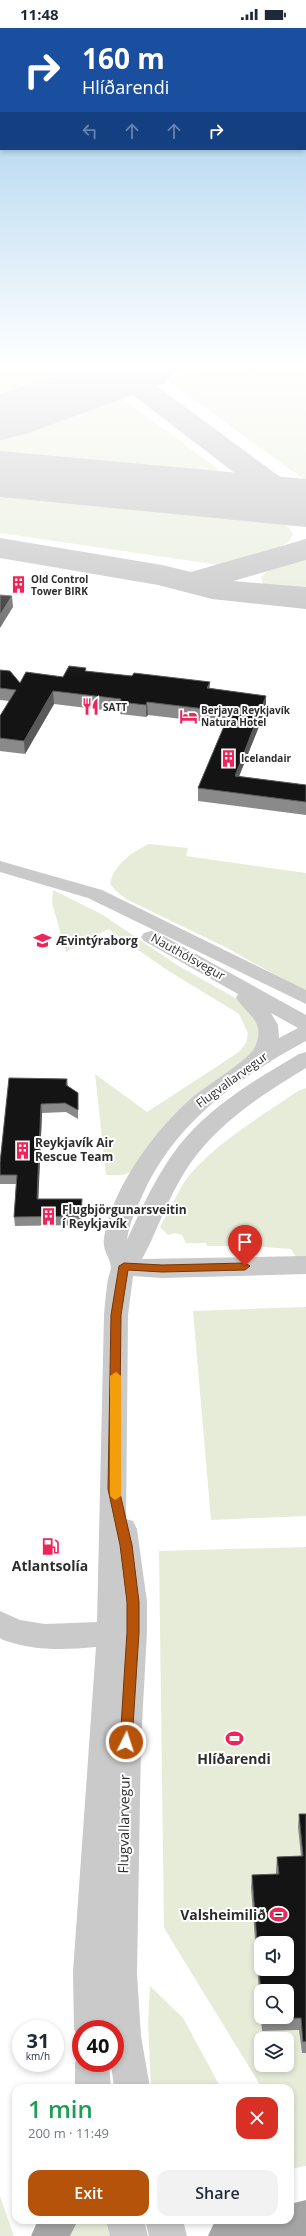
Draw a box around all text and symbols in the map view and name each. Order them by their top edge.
text: 11:48 [20,4,59,24]
text: 160 m [82,39,165,77]
icon: right [16,44,68,96]
text: Hlíðarendi [82,75,169,99]
icon: left [79,120,101,142]
icon: ahead [121,120,143,142]
icon: ahead [163,120,185,142]
icon: right [205,120,227,142]
place label: Old Control Tower BIRK [31,572,88,598]
building icon: Old Control Tower BIRK [8,575,28,595]
restaurant icon: SATT [80,697,100,717]
place label: SATT [103,700,127,714]
place label: Berjaya Reykjavík Natura Hotel [201,703,291,729]
hotel icon: Berjaya Reykjavík Natura Hotel [178,706,198,726]
building icon: Icelandair [218,748,238,768]
place label: Icelandair [241,751,291,765]
street label: Nauthólsvegur [148,929,228,984]
school or university icon: Ævintýraborg [33,931,53,951]
place label: Ævintýraborg [56,932,138,949]
street label: Flugvallarvegur [192,1048,271,1111]
place label: Reykjavík Air Rescue Team [35,1134,114,1165]
building icon: Reykjavík Air Rescue Team [12,1140,32,1160]
place label: Flugbjörgunarsveitin í Reykjavík [62,1201,187,1232]
building icon: Flugbjörgunarsveitin í Reykjavík [39,1207,59,1227]
pin [228,1225,262,1266]
icon: arrive [234,1231,256,1253]
fuel station icon: Atlantsolía [40,1536,60,1556]
place label: Atlantsolía [12,1556,88,1575]
position arrow [105,1721,147,1763]
sports icon: Hlíðarendi [224,1729,244,1749]
place label: Hlíðarendi [197,1749,271,1768]
street label: Flugvallarvegur [113,1774,134,1874]
place label: Valsheimilið [180,1905,266,1924]
sports icon: Valsheimilið [269,1905,289,1925]
map controls [254,1936,294,2072]
button: sound [254,1936,294,1976]
button: search [254,1984,294,2024]
speed limit sign: 40 [72,2020,124,2072]
text: 31 [27,2027,49,2054]
button: layers [254,2032,294,2072]
text: km/h [26,2049,50,2063]
text: 1 min [28,2092,93,2125]
button: close [236,2097,278,2139]
text: 200 m · 11:49 [28,2124,109,2142]
button: Exit [28,2170,149,2216]
button: Share [157,2170,278,2216]

